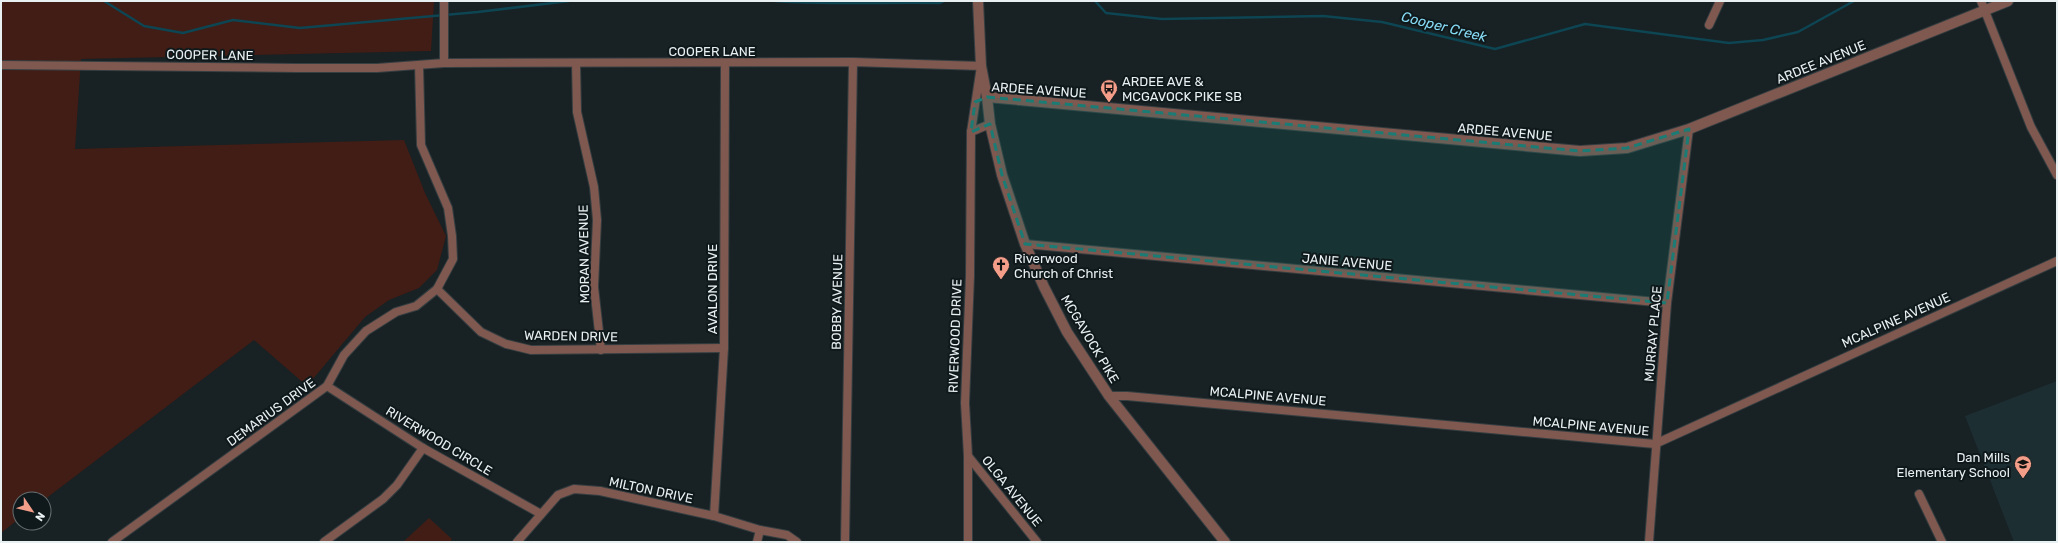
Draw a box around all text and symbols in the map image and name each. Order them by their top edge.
water label: Cooper Creek [1400,8,1489,46]
street label: ARDEE AVENUE [1774,37,1868,87]
street label: COOPER LANE [668,44,756,59]
street label: COOPER LANE [166,47,254,63]
place label: ARDEE AVE & MCGAVOCK PIKE SB [1122,74,1242,104]
bus stop icon: ARDEE AVE & MCGAVOCK PIKE SB [1099,78,1119,103]
street label: ARDEE AVENUE [991,79,1087,101]
street label: ARDEE AVENUE [1457,120,1553,144]
street label: MORAN AVENUE [576,204,592,303]
street label: AVALON DRIVE [705,244,720,334]
place label: Riverwood Church of Christ [1014,251,1113,281]
street label: JANIE AVENUE [1301,251,1393,273]
street label: BOBBY AVENUE [829,254,845,350]
church icon: Riverwood Church of Christ [991,255,1011,280]
street label: RIVERWOOD DRIVE [946,279,964,393]
street label: MURRAY PLACE [1641,285,1665,383]
street label: MCALPINE AVENUE [1839,289,1953,351]
street label: MCGAVOCK PIKE [1058,292,1122,386]
street label: WARDEN DRIVE [524,328,618,344]
street label: DEMARIUS DRIVE [224,375,318,449]
street label: MCALPINE AVENUE [1209,383,1327,409]
street label: RIVERWOOD CIRCLE [383,403,495,479]
street label: MCALPINE AVENUE [1532,413,1650,439]
place label: Dan Mills Elementary School [1897,450,2010,480]
street label: OLGA AVENUE [979,453,1045,529]
school or university icon: Dan Mills Elementary School [2013,454,2033,479]
street label: MILTON DRIVE [608,474,694,506]
north arrow [12,491,52,531]
text: N [32,509,47,523]

